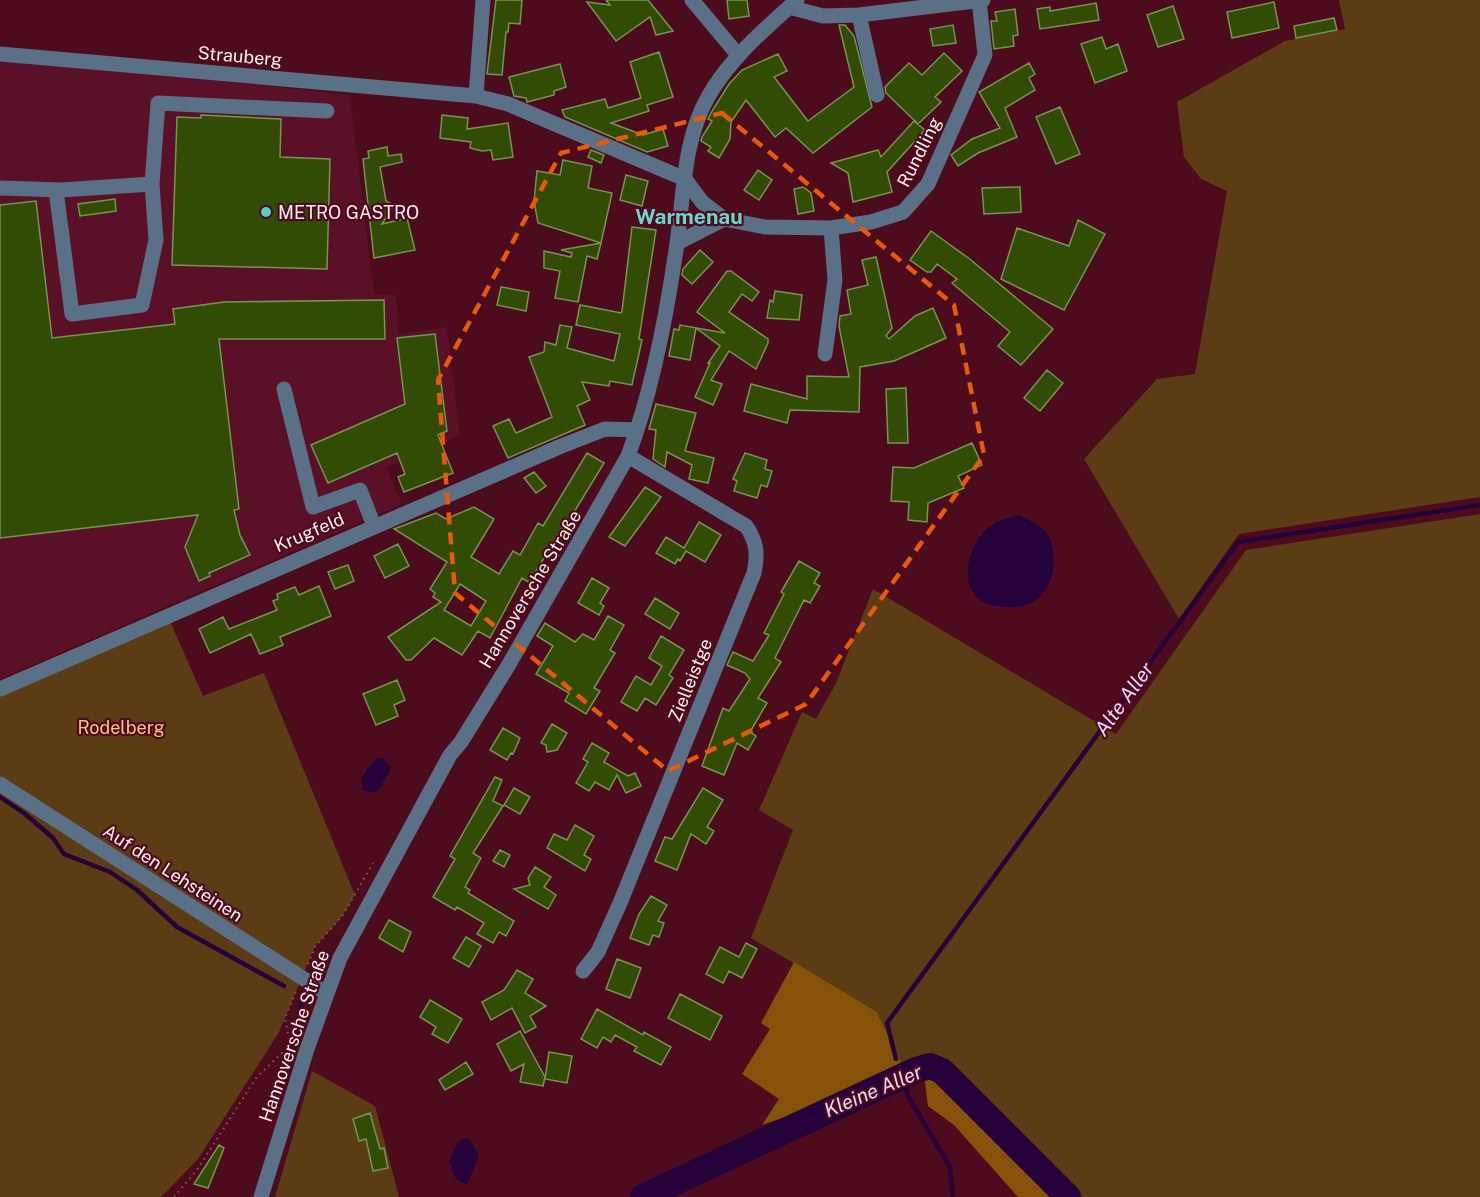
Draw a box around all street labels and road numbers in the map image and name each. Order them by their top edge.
street label: Strauberg [197,42,283,70]
street label: Rundling [893,114,945,190]
street label: Hannoversche Straße [475,506,585,672]
street label: Krugfeld [271,508,347,556]
street label: Zielleistge [664,635,716,725]
street label: Auf den Lehsteinen [99,820,247,926]
street label: Hannoversche Straße [255,947,333,1125]

